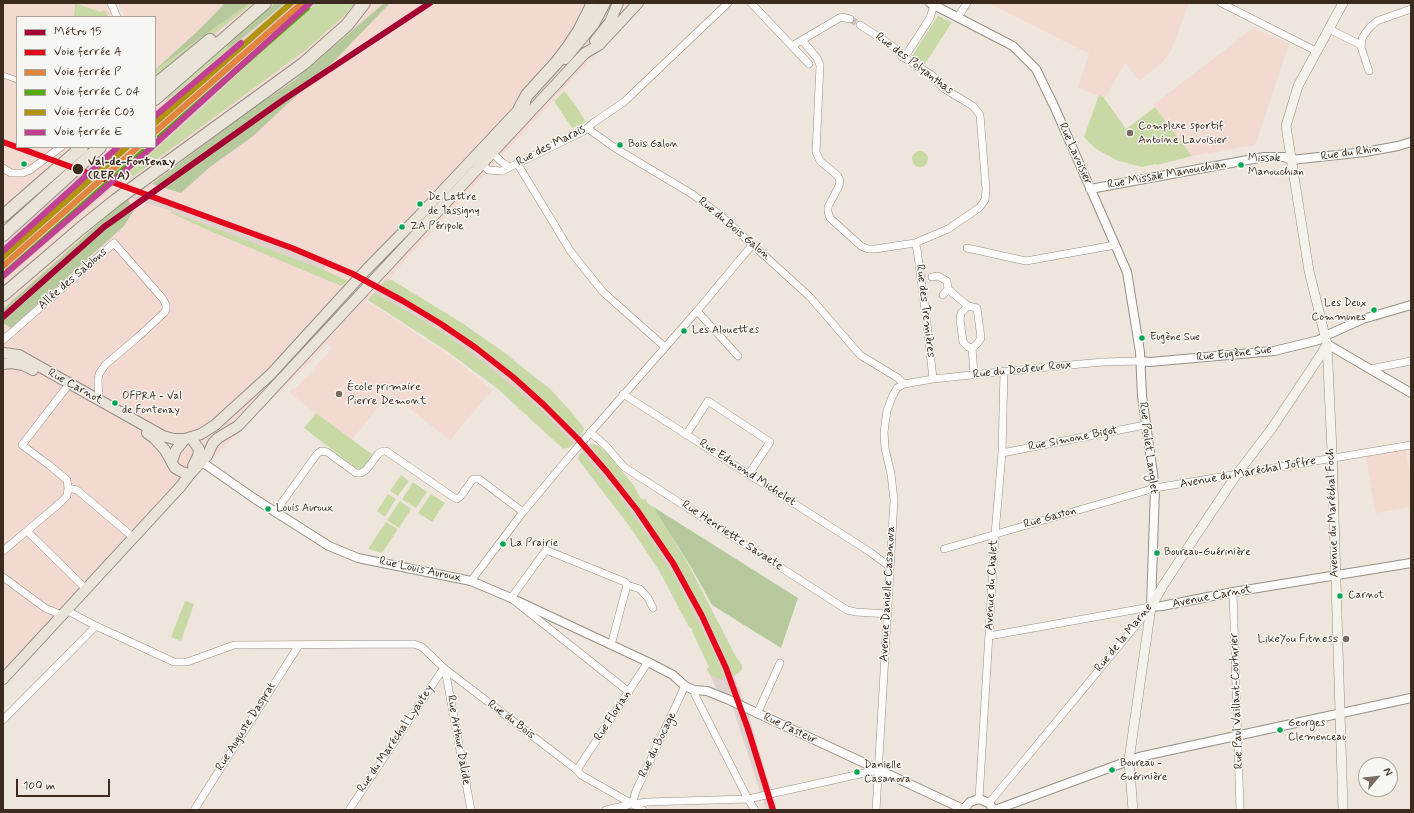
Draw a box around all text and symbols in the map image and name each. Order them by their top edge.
legend [16,16,156,148]
text: Métro 15 [54,24,102,40]
street label: Rue des Polyanthas [872,30,956,98]
text: Voie ferrée A [54,44,122,60]
text: Voie ferrée P [54,64,121,80]
text: Voie ferrée C 04 [54,84,140,100]
text: Voie ferrée C03 [54,104,134,120]
place label: Complexe sportif Antoine Lavoisier [1138,119,1227,147]
street label: Rue Lavoisier [1055,121,1095,187]
street label: Rue des Marais [514,122,588,170]
text: Voie ferrée E [54,124,123,140]
marker: Complexe sportif Antoine Lavoisier [1125,128,1135,138]
place label: Bois Galon [628,138,678,152]
marker: Bois Galon [615,140,625,150]
street label: Rue du Rhin [1320,142,1382,164]
place label: Missak Manouchian [1248,152,1304,178]
place label: Val-de-Fontenay (RER A) [88,155,175,183]
street label: Rue Missak Manouchian [1106,157,1228,193]
unlabelled marker [19,159,29,169]
marker: Missak Manouchian [1236,160,1246,170]
marker: Val-de-Fontenay (RER A) [71,162,85,176]
place label: De Lattre de Tassigny [428,191,479,217]
street label: Rue du Bois Galon [695,195,773,263]
marker: De Lattre de Tassigny [415,199,425,209]
place label: ZA Péripole [410,220,463,234]
marker: ZA Péripole [397,222,407,232]
street label: Allée des Sablons [36,245,110,313]
street label: Rue des Tremières [912,264,938,358]
place label: Les Deux Communes [1312,297,1366,323]
marker: Les Deux Communes [1369,305,1379,315]
place label: Les Alouettes [692,324,759,338]
marker: Les Alouettes [679,326,689,336]
place label: Eugène Sue [1150,331,1200,345]
marker: Eugène Sue [1137,333,1147,343]
street label: Rue Eugène Sue [1196,343,1272,365]
street label: Rue du Docteur Roux [972,358,1072,382]
street label: Rue Carnot [45,366,105,408]
place label: École primaire Pierre Demont [347,380,427,408]
marker: École primaire Pierre Demont [334,389,344,399]
place label: OFPRA - Val de Fontenay [122,390,182,416]
marker: OFPRA - Val de Fontenay [110,398,120,408]
street label: Rue Poulet Langlet [1135,401,1161,495]
street label: Rue Simone Bigot [1027,423,1119,455]
street label: Rue Edmond Michelet [696,436,798,510]
street label: Avenue du Maréchal Foch [1324,448,1342,578]
street label: Avenue du Maréchal Joffre [1179,454,1317,492]
street label: Rue Henriette Savaete [679,498,785,574]
place label: Louis Auroux [276,502,333,516]
marker: Louis Auroux [263,504,273,514]
street label: Rue Gaston [1022,504,1078,532]
street label: Avenue Danielle Casanova [877,526,899,662]
place label: La Prairie [510,537,558,551]
marker: La Prairie [498,539,508,549]
street label: Avenue du Chalet [982,539,1002,631]
place label: Boureau-Guérinière [1164,546,1251,560]
marker: Boureau-Guérinière [1152,548,1162,558]
street label: Rue Louis Auroux [378,554,462,586]
street label: Avenue Carnot [1171,582,1253,612]
place label: Carnot [1348,589,1384,603]
marker: Carnot [1335,591,1345,601]
street label: Rue de la Marne [1092,601,1156,675]
place label: LikeYou Fitness [1258,632,1338,646]
street label: Rue Paul Vaillant-Couturier [1227,633,1247,769]
marker: LikeYou Fitness [1341,634,1351,644]
street label: Rue Auguste Dasprat [213,680,279,774]
street label: Rue du Maréchal Lyautey [355,683,437,795]
street label: Rue Florian [591,688,635,744]
street label: Rue Arthur Dalide [443,694,473,786]
street label: Rue du Bois [484,697,538,743]
street label: Rue du Bocage [636,710,680,780]
street label: Rue Pasteur [761,710,819,748]
place label: Georges Clemenceau [1288,717,1346,743]
marker: Georges Clemenceau [1275,725,1285,735]
place label: Boureau - Guérinière [1120,757,1167,783]
north arrow [1358,757,1398,797]
place label: Danielle Casanova [864,759,911,785]
marker: Boureau - Guérinière [1107,765,1117,775]
text: N [1380,765,1396,778]
marker: Danielle Casanova [852,767,862,777]
scale bar [18,771,112,797]
text: 100 m [23,778,55,794]

